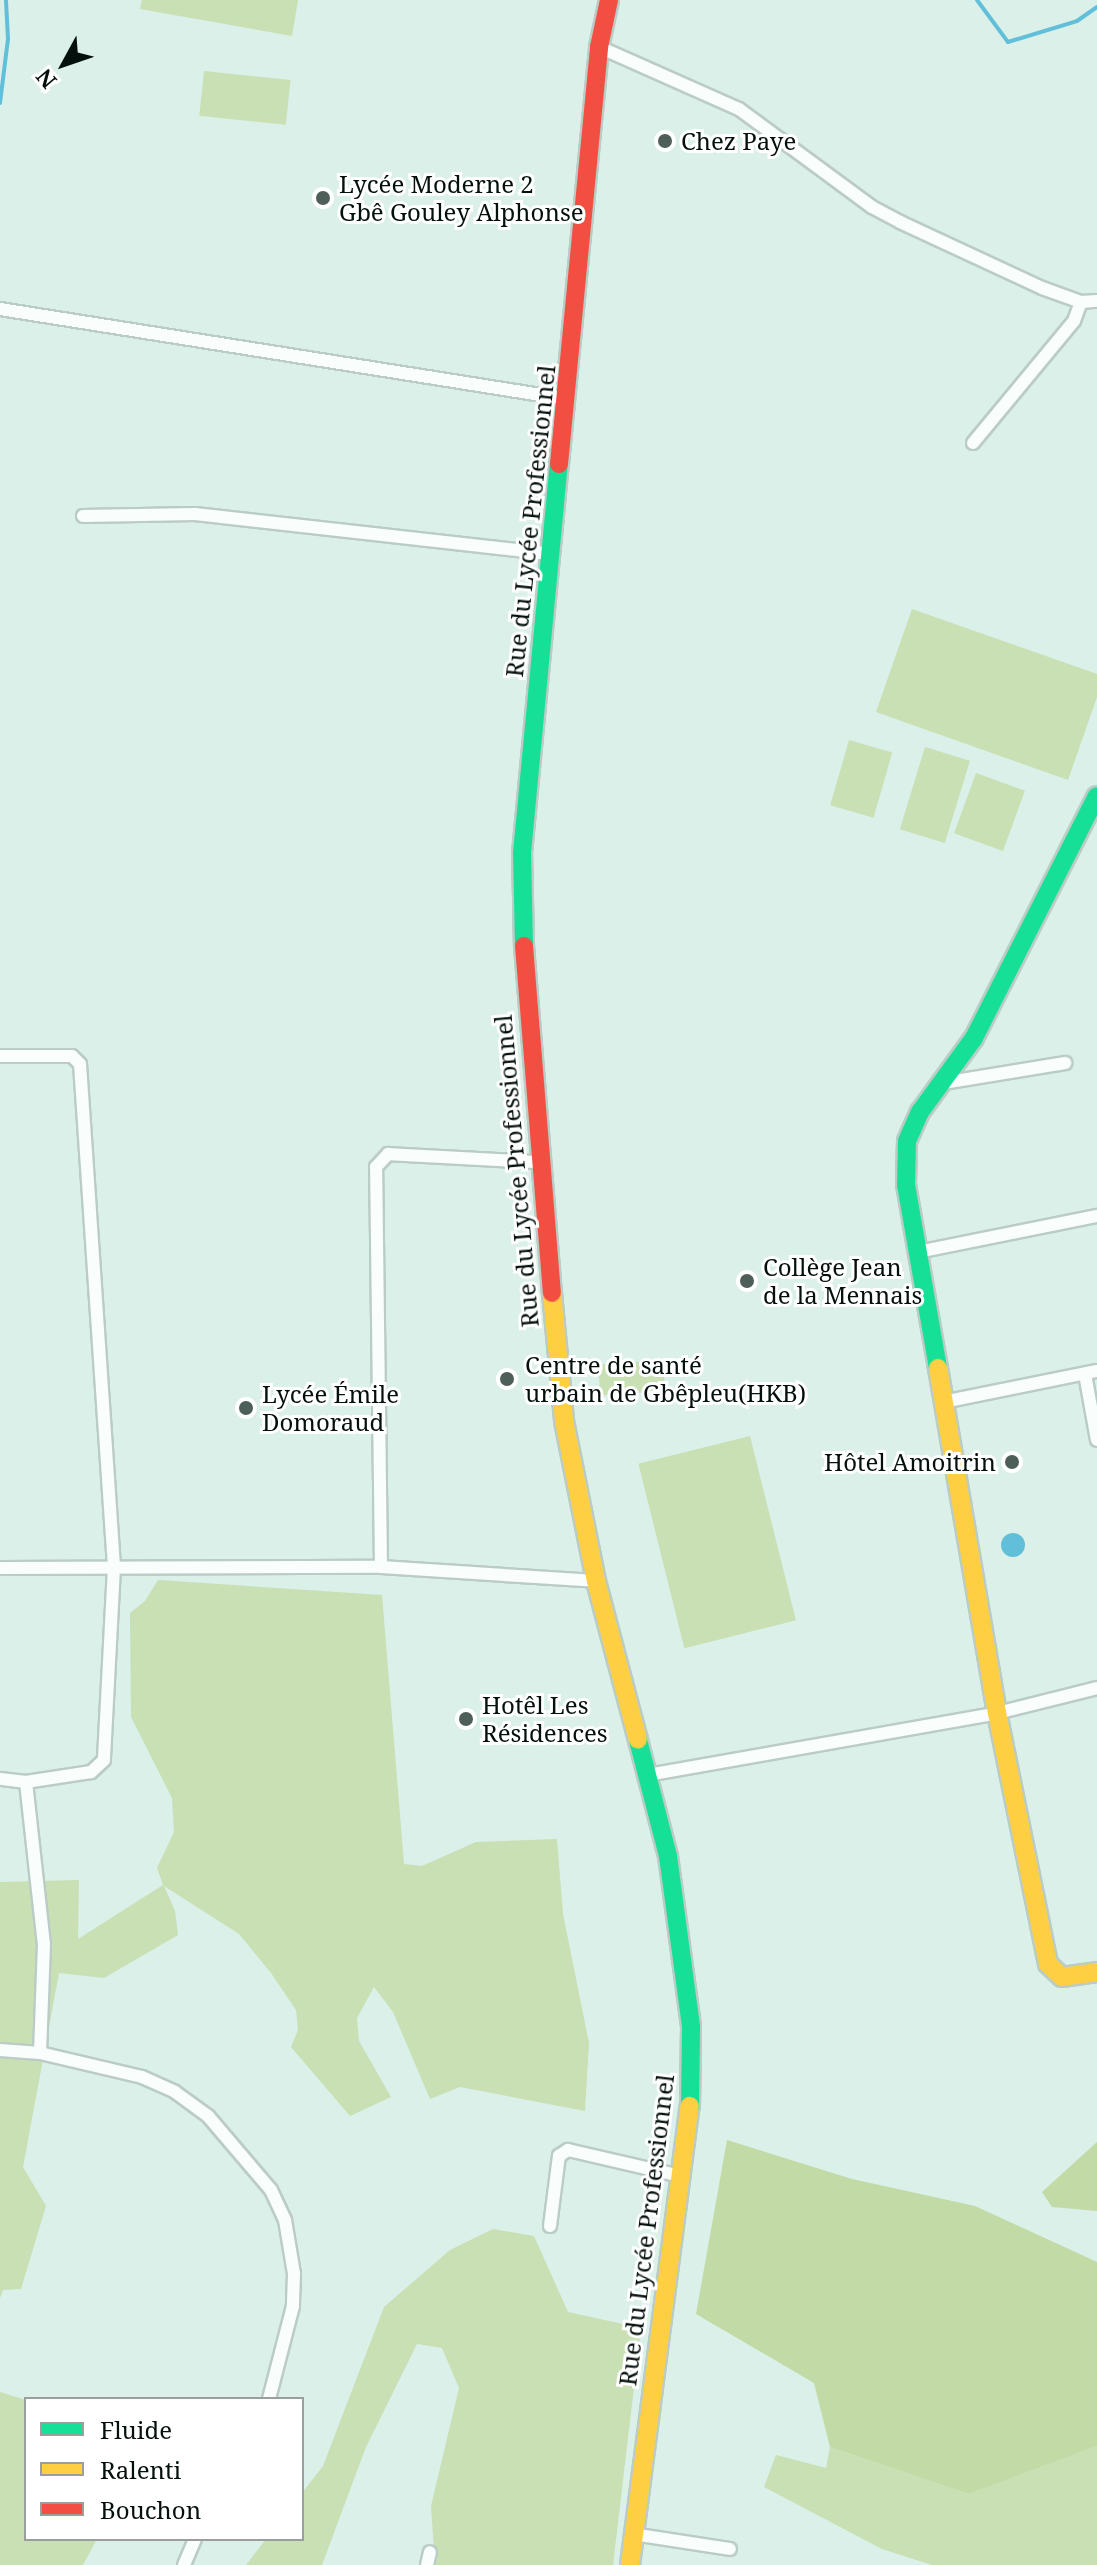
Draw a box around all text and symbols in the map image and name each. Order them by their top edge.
north arrow [24,24,104,104]
text: N [29,63,63,96]
place label: Chez Paye [681,127,796,155]
marker: Chez Paye [656,132,674,150]
place label: Lycée Moderne 2 Gbê Gouley Alphonse [339,170,584,226]
marker: Lycée Moderne 2 Gbê Gouley Alphonse [314,189,332,207]
street label: Rue du Lycée Professionnel [499,364,561,678]
street label: Rue du Lycée Professionnel [488,1014,544,1328]
place label: Collège Jean de la Mennais [763,1253,922,1309]
marker: Collège Jean de la Mennais [738,1272,756,1290]
place label: Centre de santé urbain de Gbêpleu(HKB) [525,1351,806,1407]
marker: Centre de santé urbain de Gbêpleu(HKB) [496,1368,518,1390]
place label: Lycée Émile Domoraud [262,1380,399,1436]
marker: Lycée Émile Domoraud [237,1399,255,1417]
place label: Hôtel Amoitrin [824,1448,996,1476]
marker: Hôtel Amoitrin [1003,1453,1021,1471]
place label: Hotêl Les Résidences [482,1691,608,1747]
marker: Hotêl Les Résidences [457,1710,475,1728]
street label: Rue du Lycée Professionnel [613,2073,679,2387]
legend [24,2397,304,2541]
text: Fluide [100,2413,172,2446]
text: Ralenti [100,2453,181,2486]
text: Bouchon [100,2493,201,2526]

